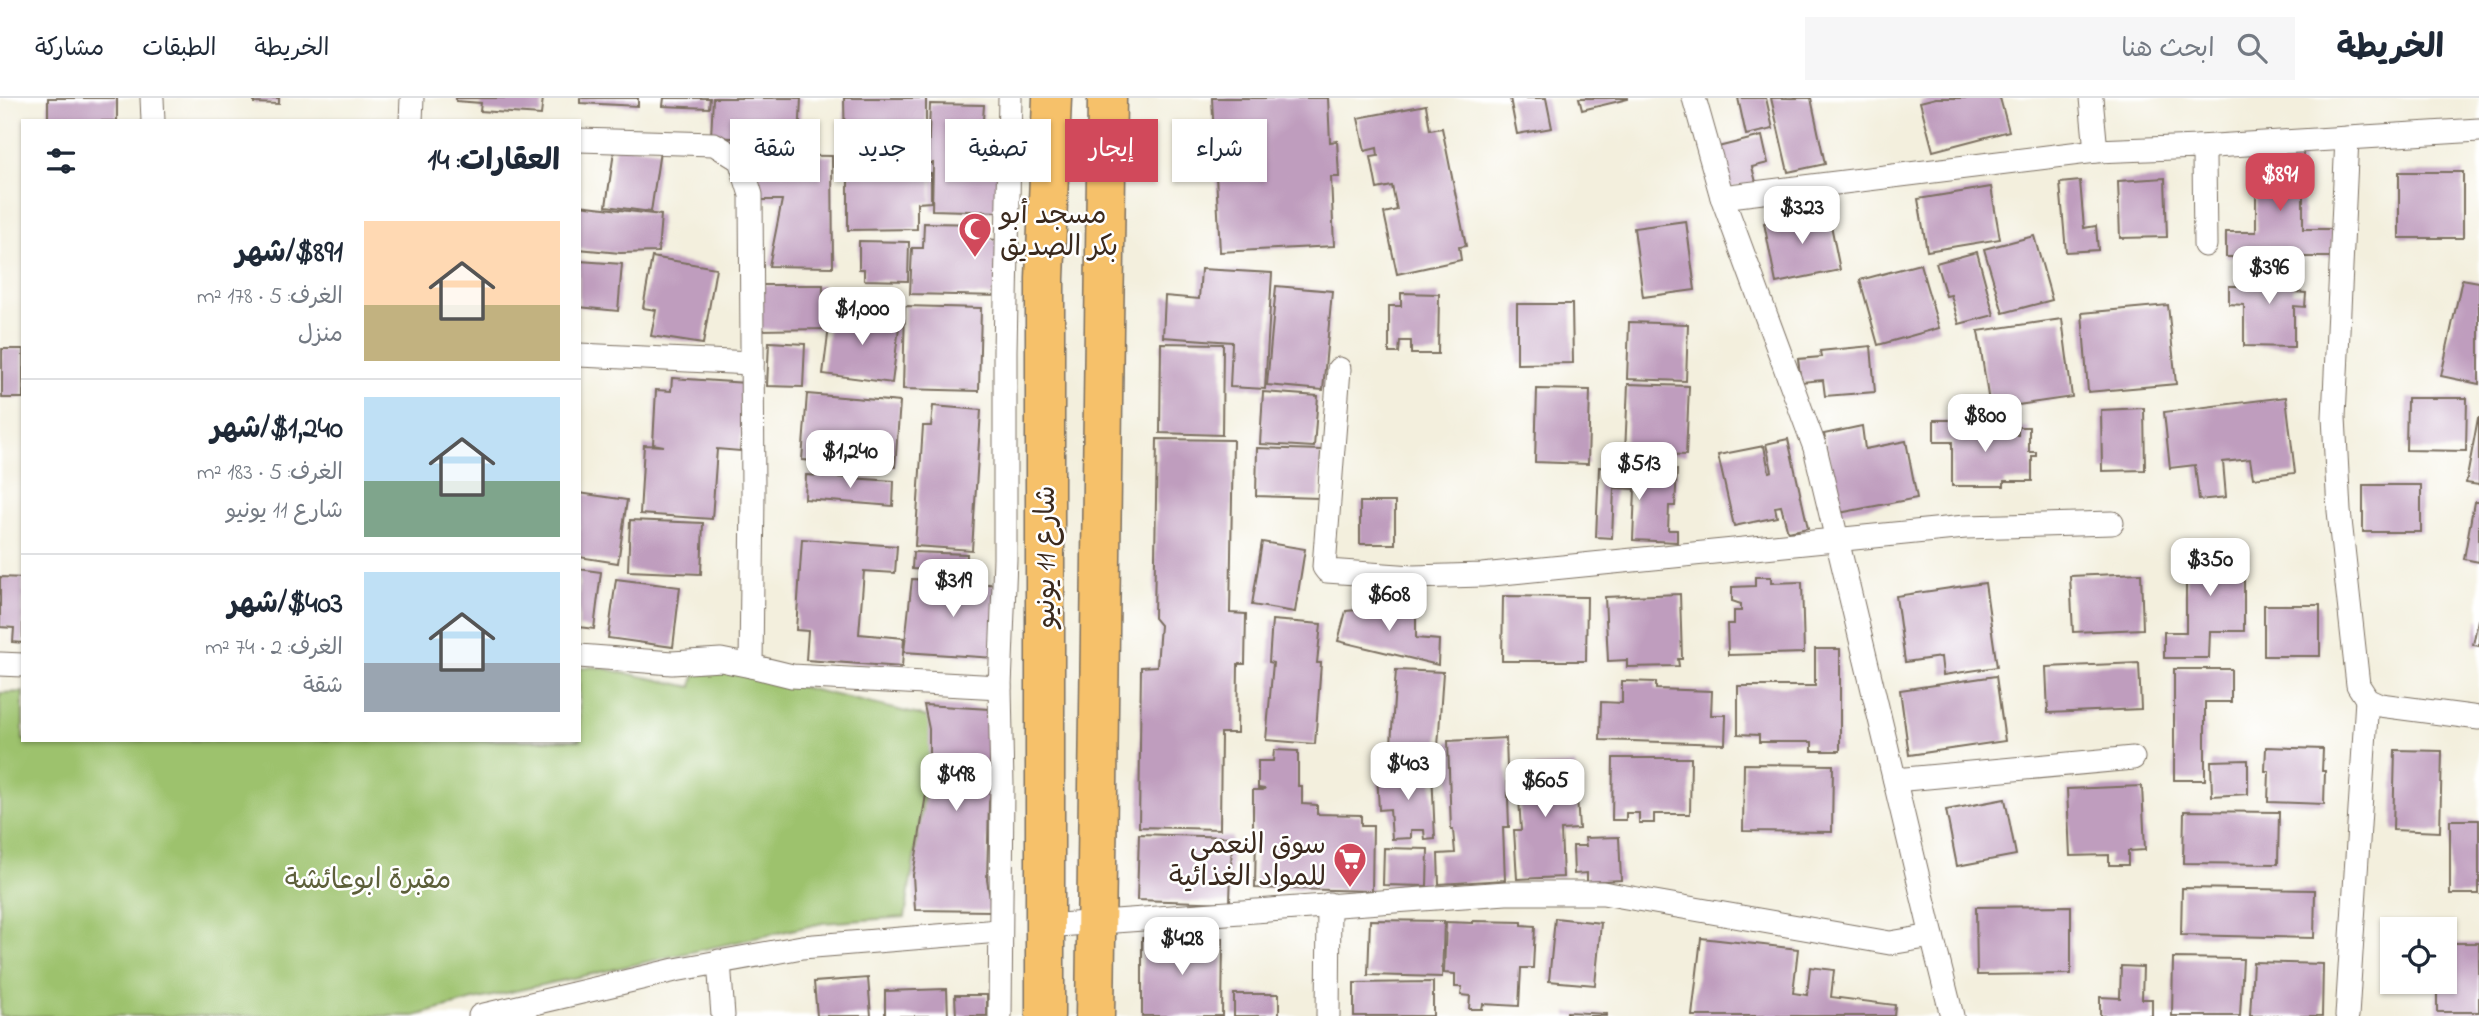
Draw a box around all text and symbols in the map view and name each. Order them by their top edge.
search box [1805,17,2295,80]
text: الخريطة [2337,25,2444,73]
icon: search [2233,29,2271,67]
text: ابحث هنا [2121,31,2215,69]
text: مشاركة [35,32,104,67]
text: الطبقات [142,32,217,67]
text: الخريطة [255,32,329,67]
chip: شقة [730,119,820,182]
chip: جديد [834,119,931,182]
chip: تصفية [945,119,1051,182]
chip: إيجار [1065,119,1158,182]
chip: شراء [1172,119,1267,182]
text: العقارات: 14 [428,140,560,184]
icon: filters [42,142,80,180]
pin: $891 [2239,153,2321,213]
text: $891 [2262,159,2298,192]
pin: $323 [1761,186,1843,246]
text: $323 [1780,192,1824,225]
place label: مسجد أبو بكر الصديق [998,196,1118,269]
mosque icon: مسجد أبو بكر الصديق [956,210,994,259]
text: $891/شهر [236,232,343,276]
pin: $396 [2228,246,2310,306]
icon: home [420,249,504,333]
text: $396 [2249,252,2289,285]
text: الغرف: 5 · 178 m² [197,281,343,314]
pin: $1,000 [805,288,919,347]
text: $1,000 [835,293,890,326]
text: منزل [298,319,343,352]
pin: $800 [1944,394,2026,454]
text: $800 [1964,400,2006,433]
text: $1,240/شهر [211,408,343,452]
icon: home [420,425,504,509]
pin: $1,240 [793,430,907,490]
text: $1,240 [822,436,878,469]
pin: $513 [1598,442,1680,502]
text: $513 [1617,448,1661,481]
text: الغرف: 5 · 183 m² [197,457,343,490]
street label: شارع 11 يونيو [1027,486,1068,630]
text: شارع 11 يونيو [226,495,343,528]
pin: $350 [2169,538,2251,598]
text: $350 [2187,544,2233,577]
pin: $319 [912,560,994,619]
text: $319 [934,565,972,598]
pin: $608 [1348,574,1430,633]
text: $608 [1368,579,1410,612]
text: $403/شهر [228,583,343,627]
icon: home [420,600,504,684]
text: الغرف: 2 · 74 m² [205,632,343,665]
text: شقة [303,670,343,703]
pin: $403 [1367,742,1449,802]
text: $403 [1387,748,1429,781]
pin: $498 [915,754,997,813]
text: $498 [937,759,975,792]
pin: $605 [1504,760,1586,819]
text: $605 [1521,765,1569,798]
place label: سوق النعمي للمواد الغذائية [1169,826,1326,899]
supermarket icon: سوق النعمي للمواد الغذائية [1331,840,1369,889]
park label: مقبرة ابوعائشة [285,861,451,902]
map controls [2380,917,2457,994]
button: locate [2380,917,2457,994]
pin: $428 [1141,918,1223,977]
text: $428 [1160,923,1204,956]

